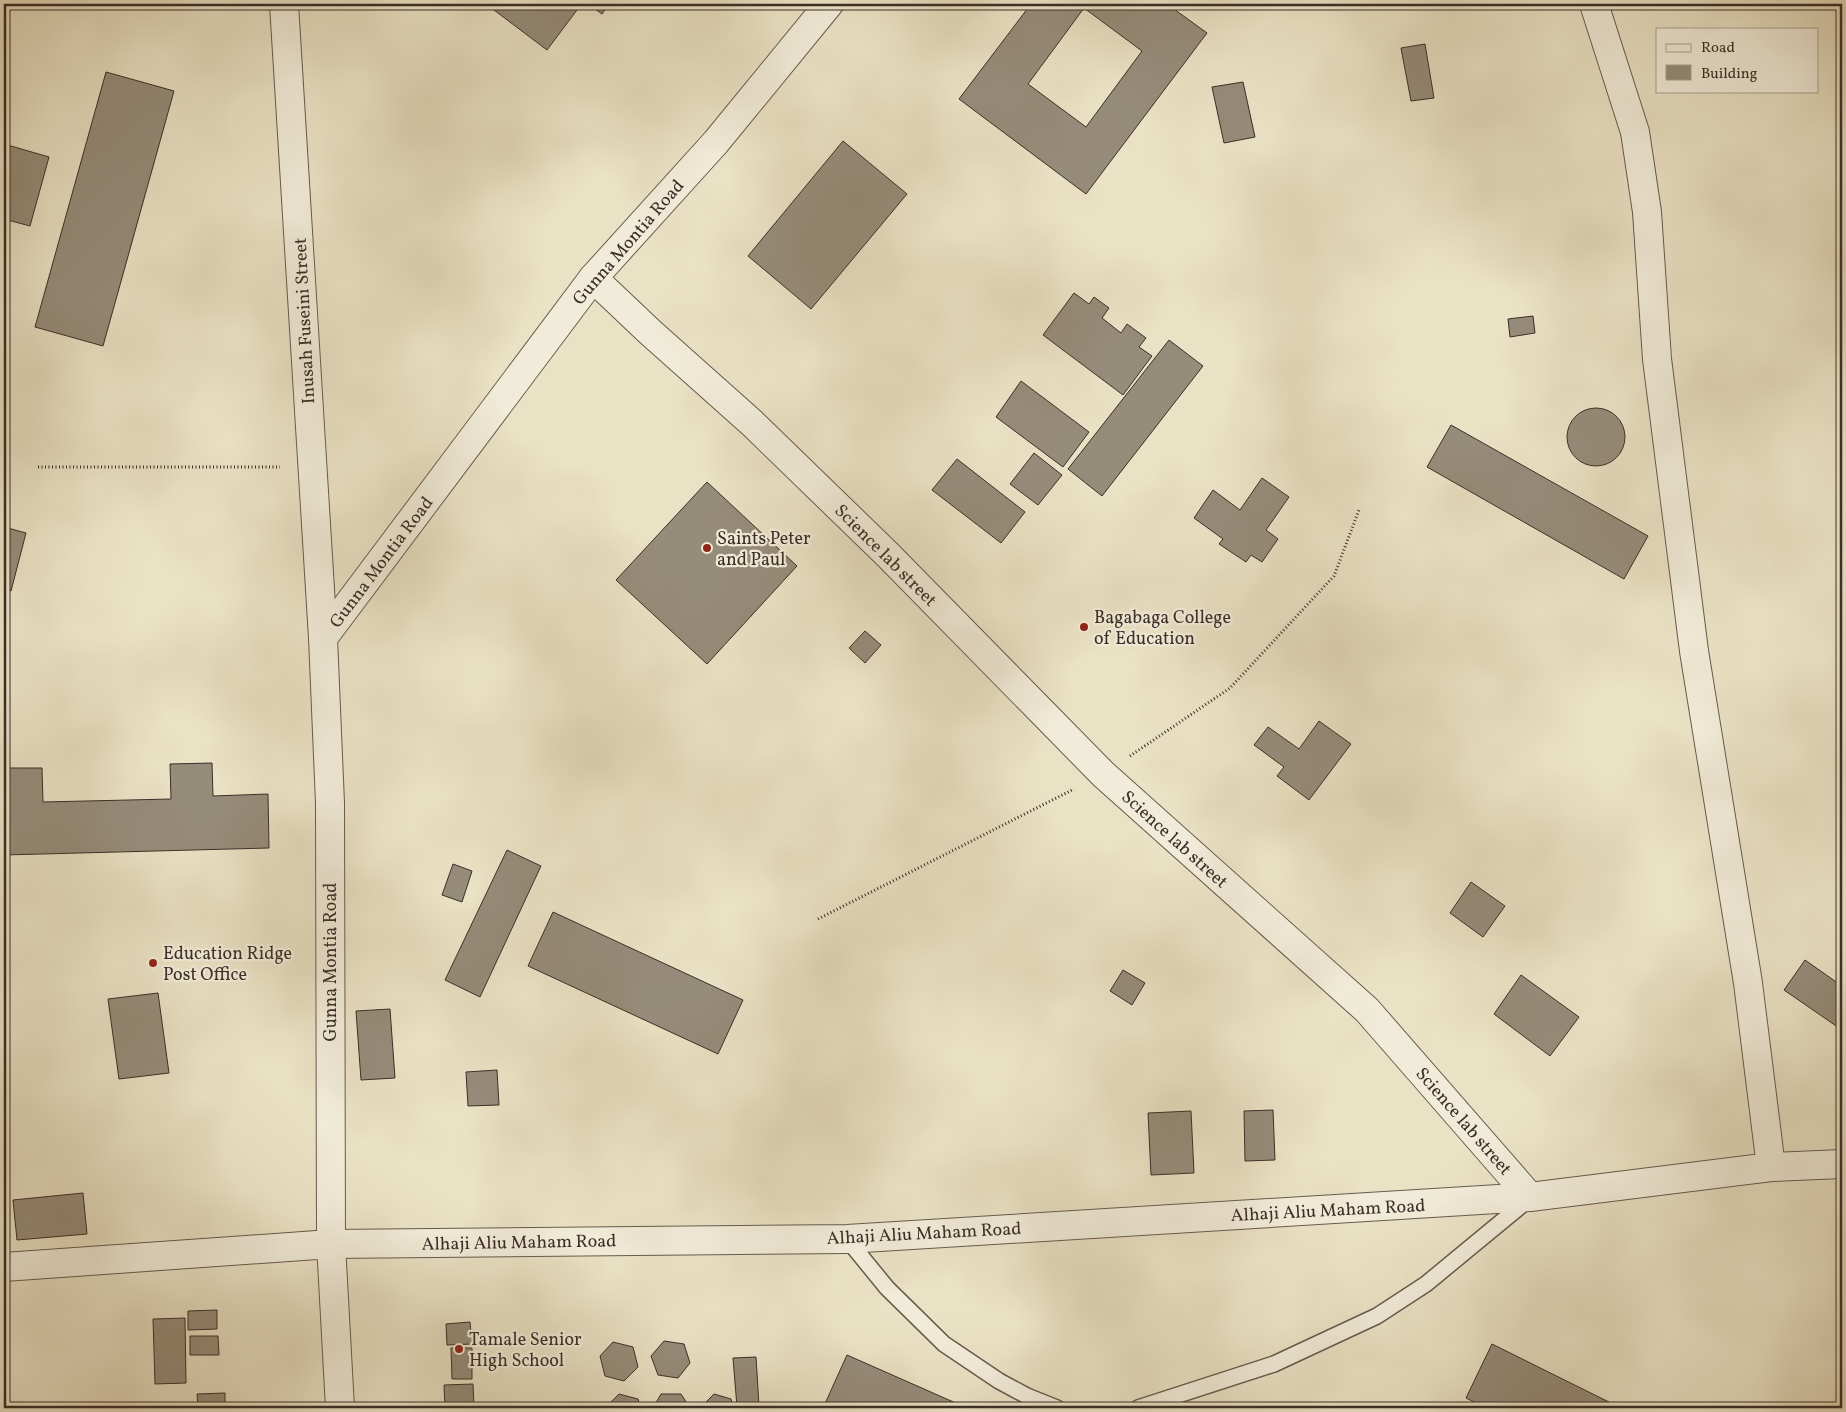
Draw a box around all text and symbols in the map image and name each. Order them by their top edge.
legend [1656,28,1818,92]
text: Road [1701,38,1735,59]
text: Building [1701,64,1758,85]
street label: Gunna Montia Road [568,175,691,311]
street label: Inusah Fuseini Street [289,237,322,405]
street label: Gunna Montia Road [324,492,440,634]
street label: Science lab street [828,499,942,613]
place label: Saints Peter and Paul [717,527,811,573]
marker: Saints Peter and Paul [701,542,713,554]
place label: Bagabaga College of Education [1094,606,1231,652]
marker: Bagabaga College of Education [1078,621,1090,633]
street label: Science lab street [1115,785,1233,895]
street label: Gunna Montia Road [319,882,344,1042]
place label: Education Ridge Post Office [163,942,292,988]
marker: Education Ridge Post Office [147,957,159,969]
street label: Science lab street [1409,1063,1517,1181]
street label: Alhaji Aliu Maham Road [1230,1194,1426,1229]
street label: Alhaji Aliu Maham Road [826,1217,1022,1252]
street label: Alhaji Aliu Maham Road [421,1229,617,1258]
place label: Tamale Senior High School [469,1328,582,1374]
marker: Tamale Senior High School [453,1343,465,1355]

